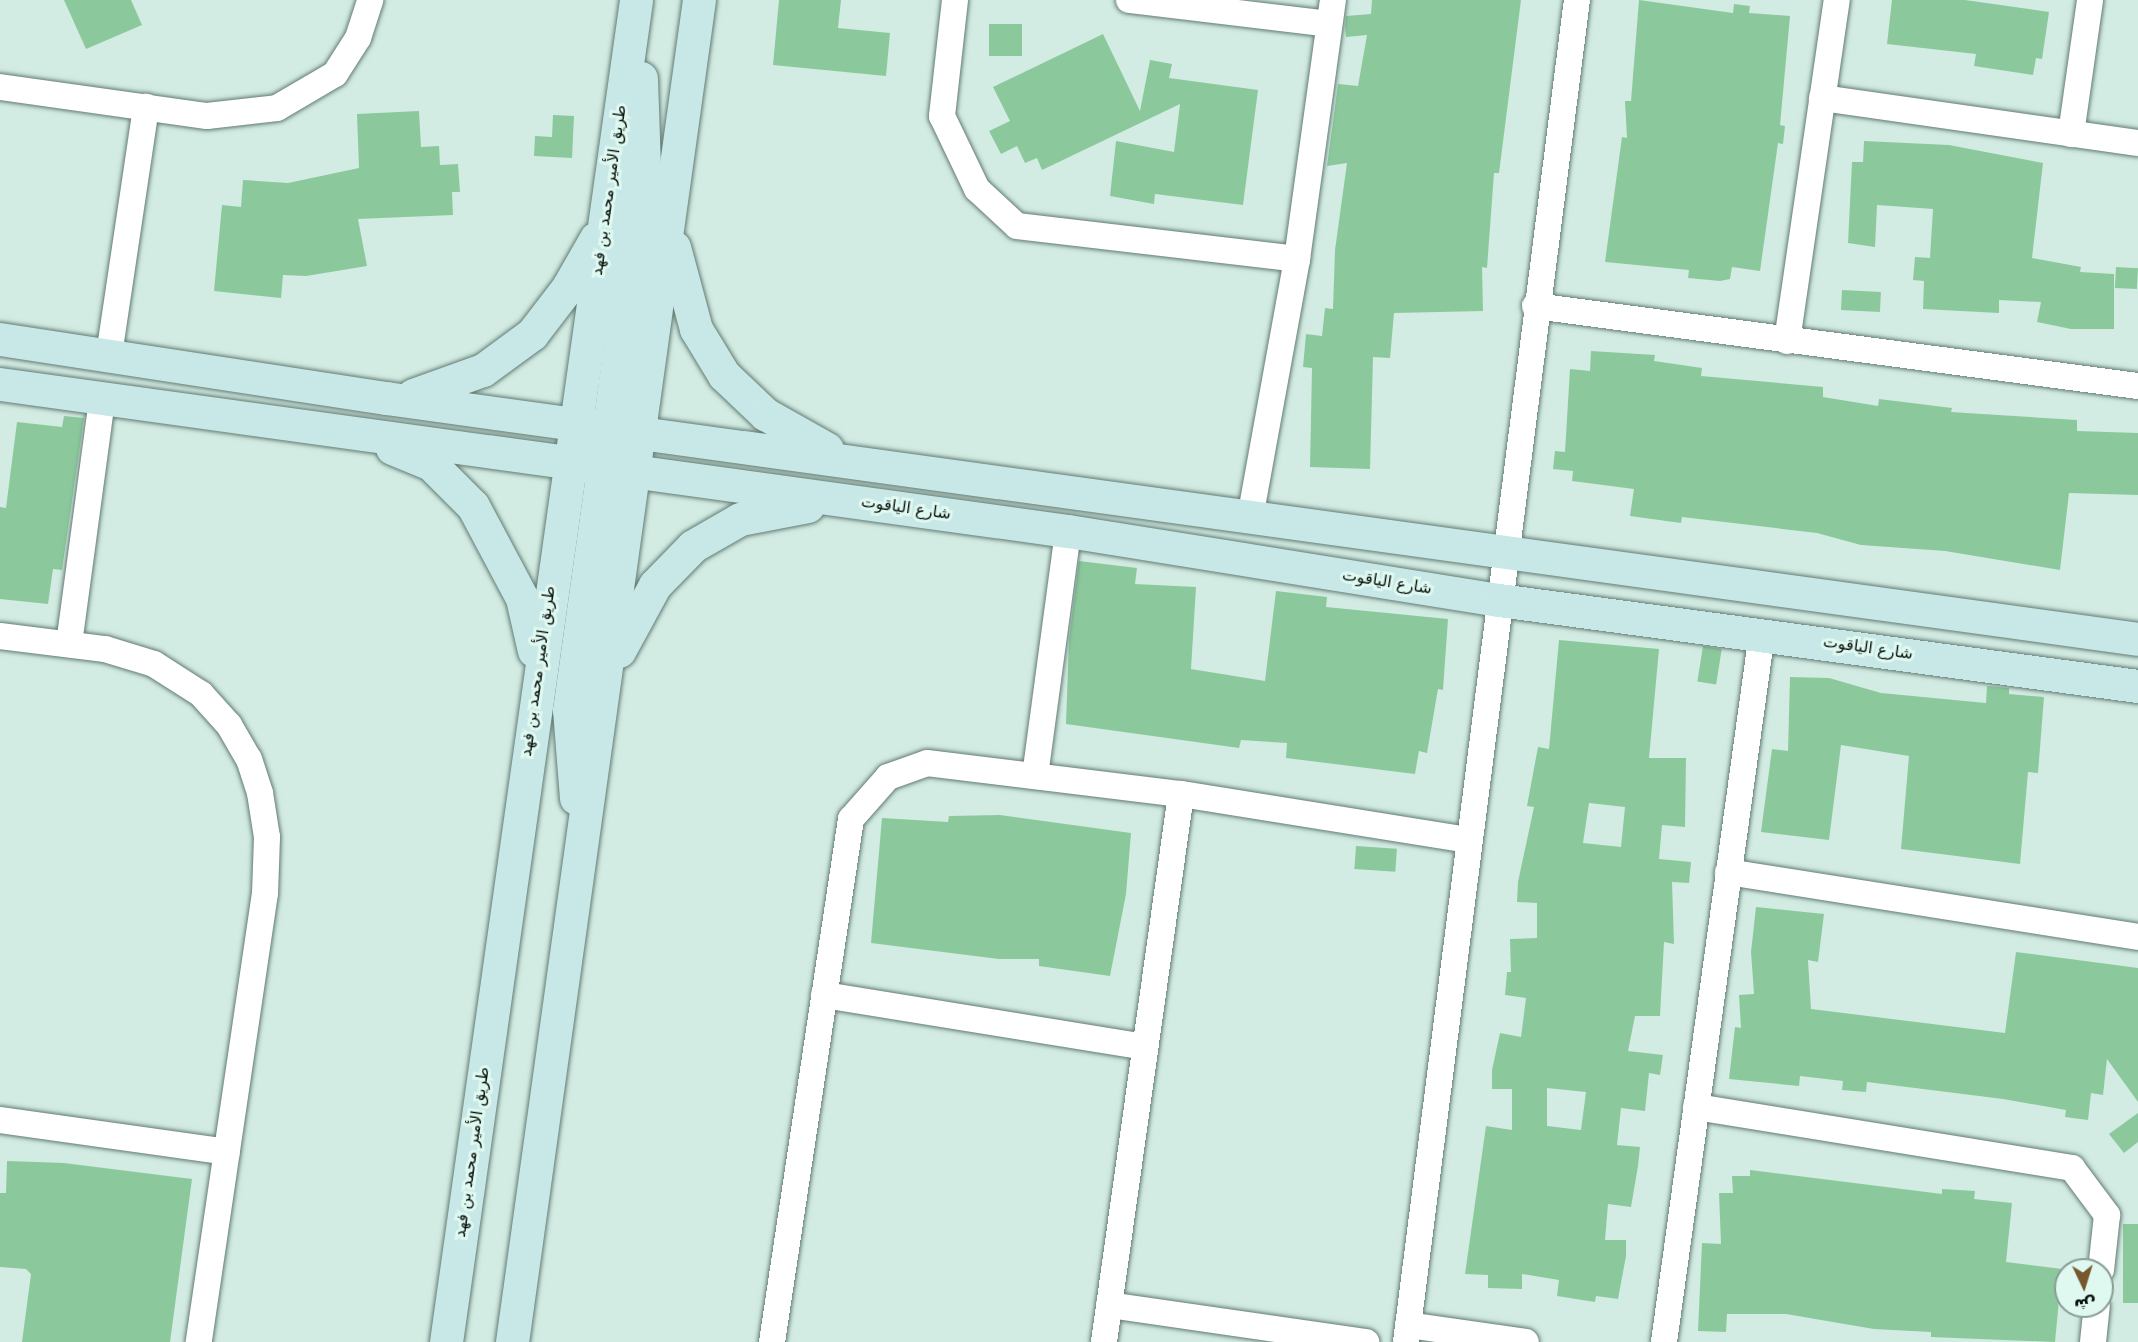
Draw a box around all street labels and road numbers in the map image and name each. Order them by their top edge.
street label: طريق الأمير محمد بن فهد [588,103,630,277]
street label: شارع الياقوت [860,492,952,524]
street label: شارع الياقوت [1341,565,1433,599]
street label: طريق الأمير محمد بن فهد [517,584,559,758]
street label: شارع الياقوت [1822,632,1914,664]
street label: طريق الأمير محمد بن فهد [451,1065,493,1239]

